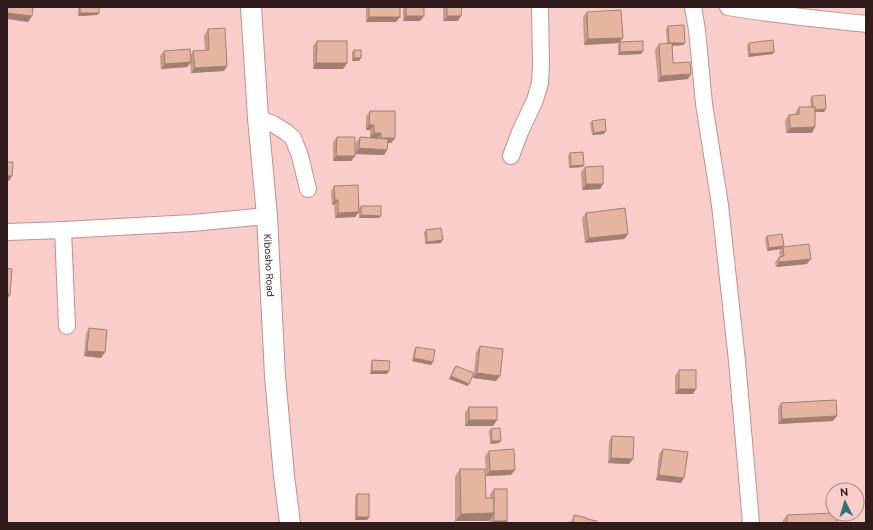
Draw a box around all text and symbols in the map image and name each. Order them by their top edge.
street label: Kibosho Road [261,233,277,297]
north arrow [825,482,865,522]
text: N [840,485,849,499]

